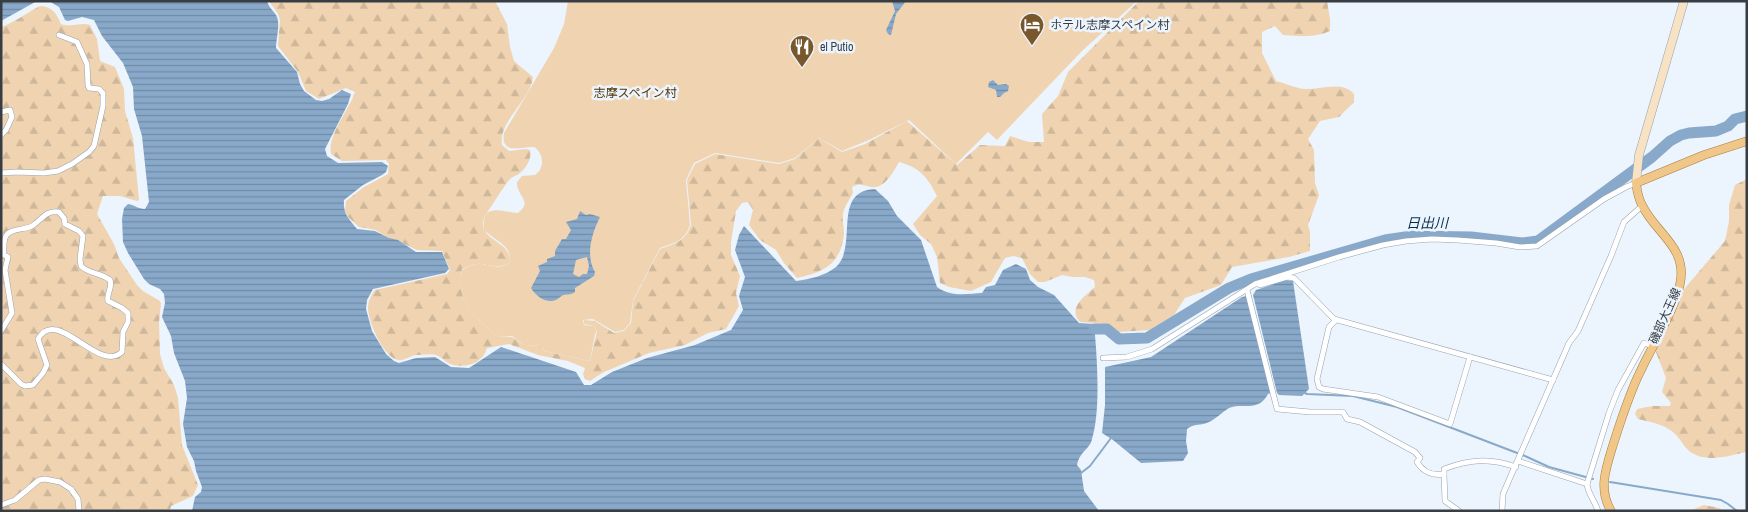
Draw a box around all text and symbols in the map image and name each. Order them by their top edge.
hotel icon: ホテル志摩スペイン村 [1019,12,1045,46]
place label: ホテル志摩スペイン村 [1050,17,1170,33]
restaurant icon: el Putio [789,34,815,68]
place label: el Putio [820,39,853,55]
park label: 志摩スペイン村 [593,85,678,101]
water label: 日出川 [1406,214,1450,232]
street label: 磯部大王線 [1645,285,1685,347]

